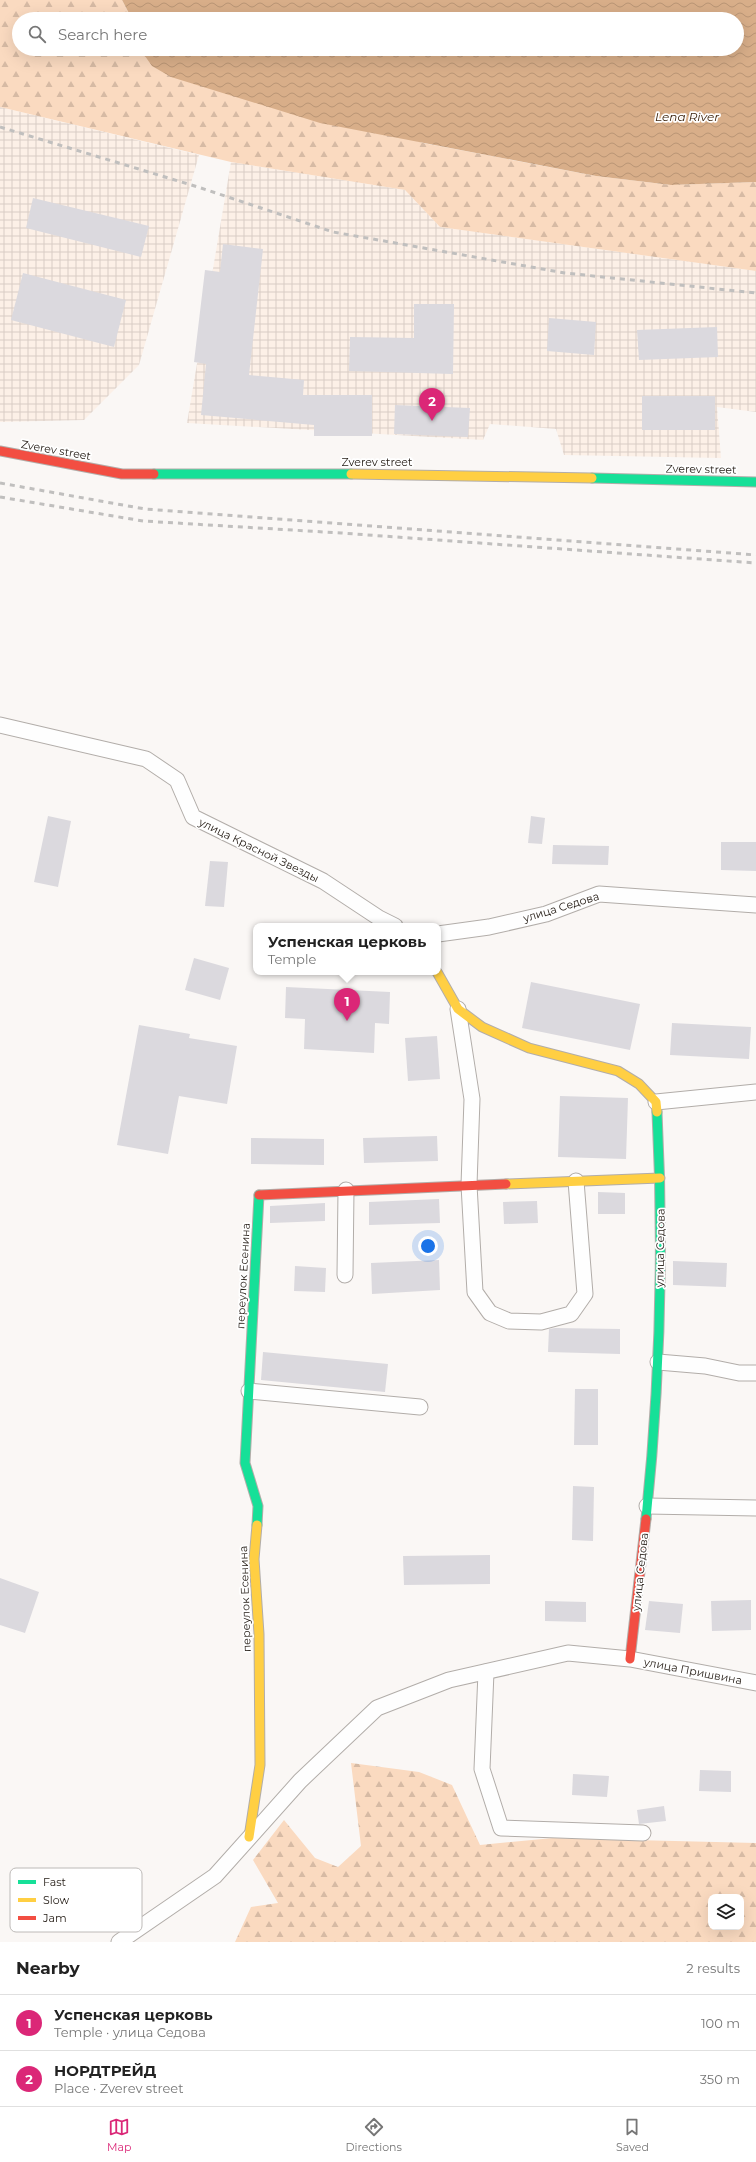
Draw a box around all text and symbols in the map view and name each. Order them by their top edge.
search box [12,12,744,56]
icon: search [26,23,48,45]
text: Search here [58,25,147,44]
water label: Lena River [655,109,719,124]
pin: 2 [419,388,445,421]
street label: Zverev street [20,437,93,463]
street label: Zverev street [342,455,413,469]
street label: Zverev street [665,461,737,477]
street label: улица Красной Звезды [196,814,321,885]
street label: улица Седова [520,889,601,926]
popup [253,923,441,975]
text: Успенская церковь [268,932,426,951]
text: Temple [268,951,316,967]
pin: 1 [334,988,360,1021]
street label: улица Седова [652,1208,668,1289]
street label: переулок Есенина [233,1222,253,1330]
your location [418,1236,438,1256]
street label: улица Седова [629,1532,651,1613]
street label: переулок Есенина [236,1546,254,1652]
street label: улица Пришвина [642,1654,743,1687]
legend [10,1868,142,1932]
text: Fast [43,1875,67,1889]
text: Slow [43,1893,69,1907]
map controls [708,1894,744,1930]
button: layers [708,1894,744,1930]
text: Jam [42,1911,67,1925]
text: Nearby [16,1958,80,1978]
text: 2 results [686,1960,740,1976]
text: Успенская церковь [54,2005,213,2024]
text: 1 [26,2015,32,2031]
text: 100 m [701,2015,740,2031]
text: Temple · улица Седова [54,2024,206,2040]
text: НОРДТРЕЙД [54,2061,156,2080]
text: 2 [25,2071,33,2087]
text: 350 m [700,2071,740,2087]
text: Place · Zverev street [54,2080,184,2096]
tab: Map [107,2116,131,2154]
tab: Directions [346,2116,402,2154]
tab: Saved [616,2116,649,2154]

